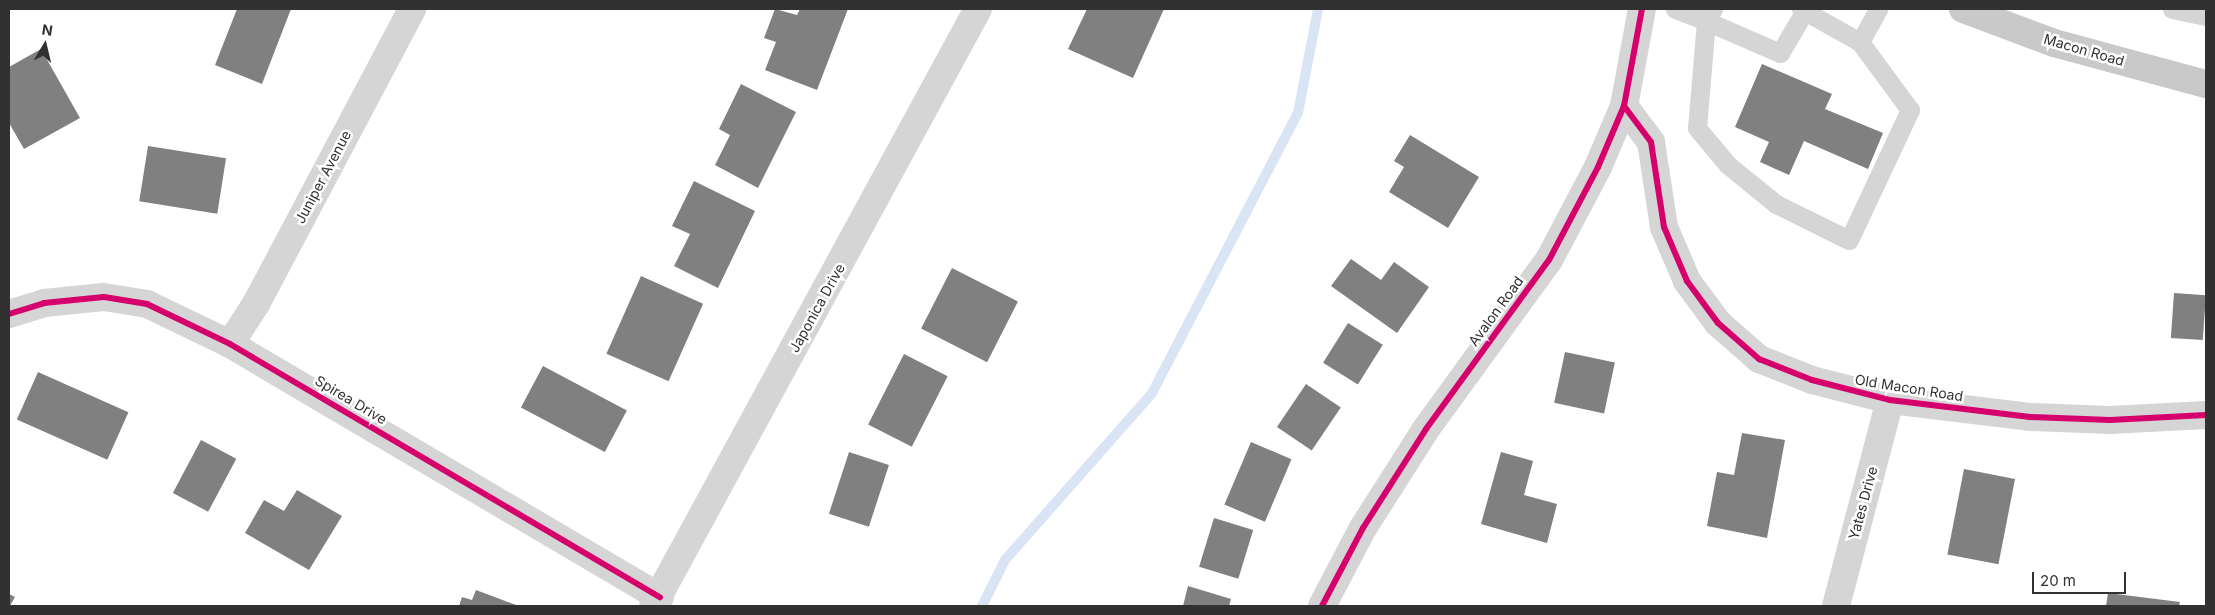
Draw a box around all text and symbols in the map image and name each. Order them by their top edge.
north arrow [20,20,70,70]
text: N [41,20,54,39]
street label: Macon Road [2042,31,2126,69]
street label: Juniper Avenue [291,128,355,226]
street label: Japonica Drive [786,261,848,355]
street label: Avalon Road [1465,273,1527,349]
street label: Old Macon Road [1854,371,1964,405]
street label: Spirea Drive [312,372,390,428]
street label: Yates Drive [1845,465,1881,541]
scale bar [2035,562,2129,594]
text: 20 m [2040,571,2076,590]

